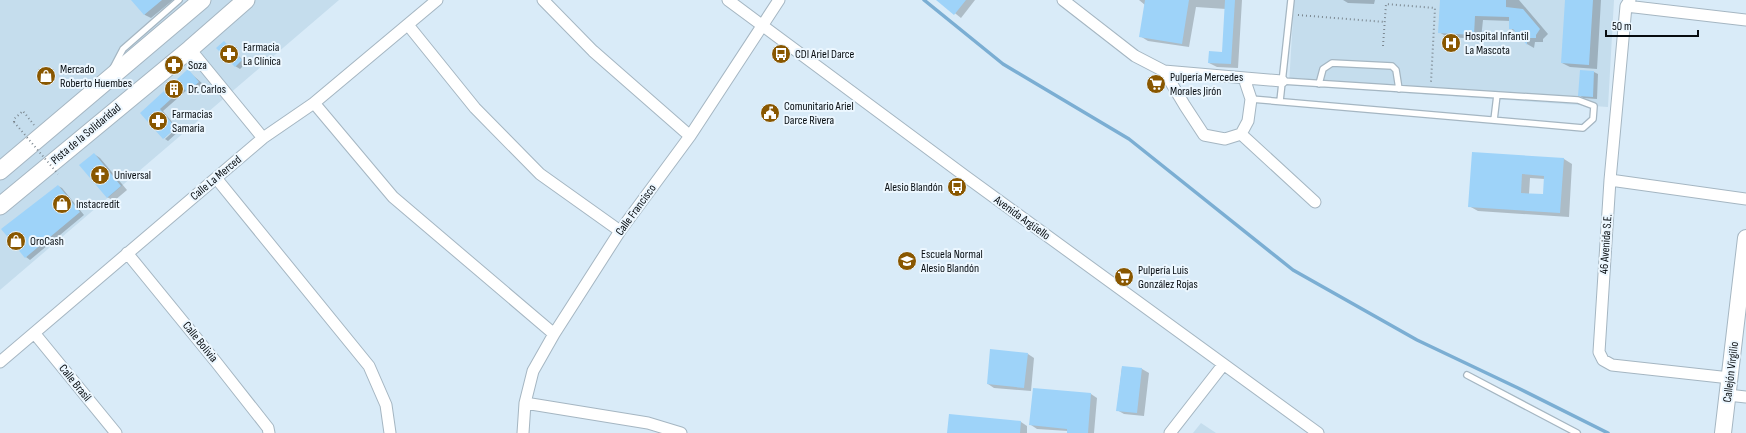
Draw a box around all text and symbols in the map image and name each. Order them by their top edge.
scale bar [1606,12,1698,38]
text: 50 m [1612,19,1632,34]
place label: Hospital Infantil La Mascota [1465,29,1529,58]
hospital icon: Hospital Infantil La Mascota [1440,32,1462,54]
place label: Farmacia La Clínica [243,40,281,69]
pharmacy icon: Farmacia La Clínica [218,43,240,65]
bus stop icon: CDI Ariel Darce [770,43,792,65]
place label: CDI Ariel Darce [795,47,855,62]
pharmacy icon: Soza [163,54,185,76]
place label: Soza [188,58,207,73]
place label: Mercado Roberto Huembes [60,62,132,91]
shop icon: Mercado Roberto Huembes [35,65,57,87]
place label: Pulpería Mercedes Morales Jirón [1170,70,1243,99]
supermarket icon: Pulpería Mercedes Morales Jirón [1145,73,1167,95]
building icon: Dr. Carlos [163,78,185,100]
place label: Dr. Carlos [188,82,226,97]
place label: Comunitario Ariel Darce Rivera [784,99,854,128]
street label: Pista de la Solidaridad [48,100,124,168]
public building icon: Comunitario Ariel Darce Rivera [759,102,781,124]
place label: Farmacias Samaria [172,107,213,136]
pharmacy icon: Farmacias Samaria [147,110,169,132]
street label: Calle La Merced [187,152,245,204]
church icon: Universal [89,164,111,186]
place label: Universal [114,168,151,183]
bus stop icon: Alesio Blandón [946,176,968,198]
place label: Alesio Blandón [884,180,943,195]
street label: Calle Francisco [612,181,660,239]
street label: Avenida Argüello [990,192,1053,243]
shop icon: Instacredit [51,193,73,215]
place label: Instacredit [76,197,120,212]
street label: 46 Avenida S.E. [1596,214,1616,274]
shop icon: OroCash [5,230,27,252]
place label: OroCash [30,234,64,249]
place label: Escuela Normal Alesio Blandón [920,247,983,276]
school or university icon: Escuela Normal Alesio Blandón [896,250,918,272]
place label: Pulpería Luis González Rojas [1138,263,1198,292]
supermarket icon: Pulpería Luis González Rojas [1113,266,1135,288]
street label: Calle Bolivia [179,319,221,366]
street label: Callejón Virgilio [1720,341,1742,403]
street label: Calle Brasil [56,361,94,405]

